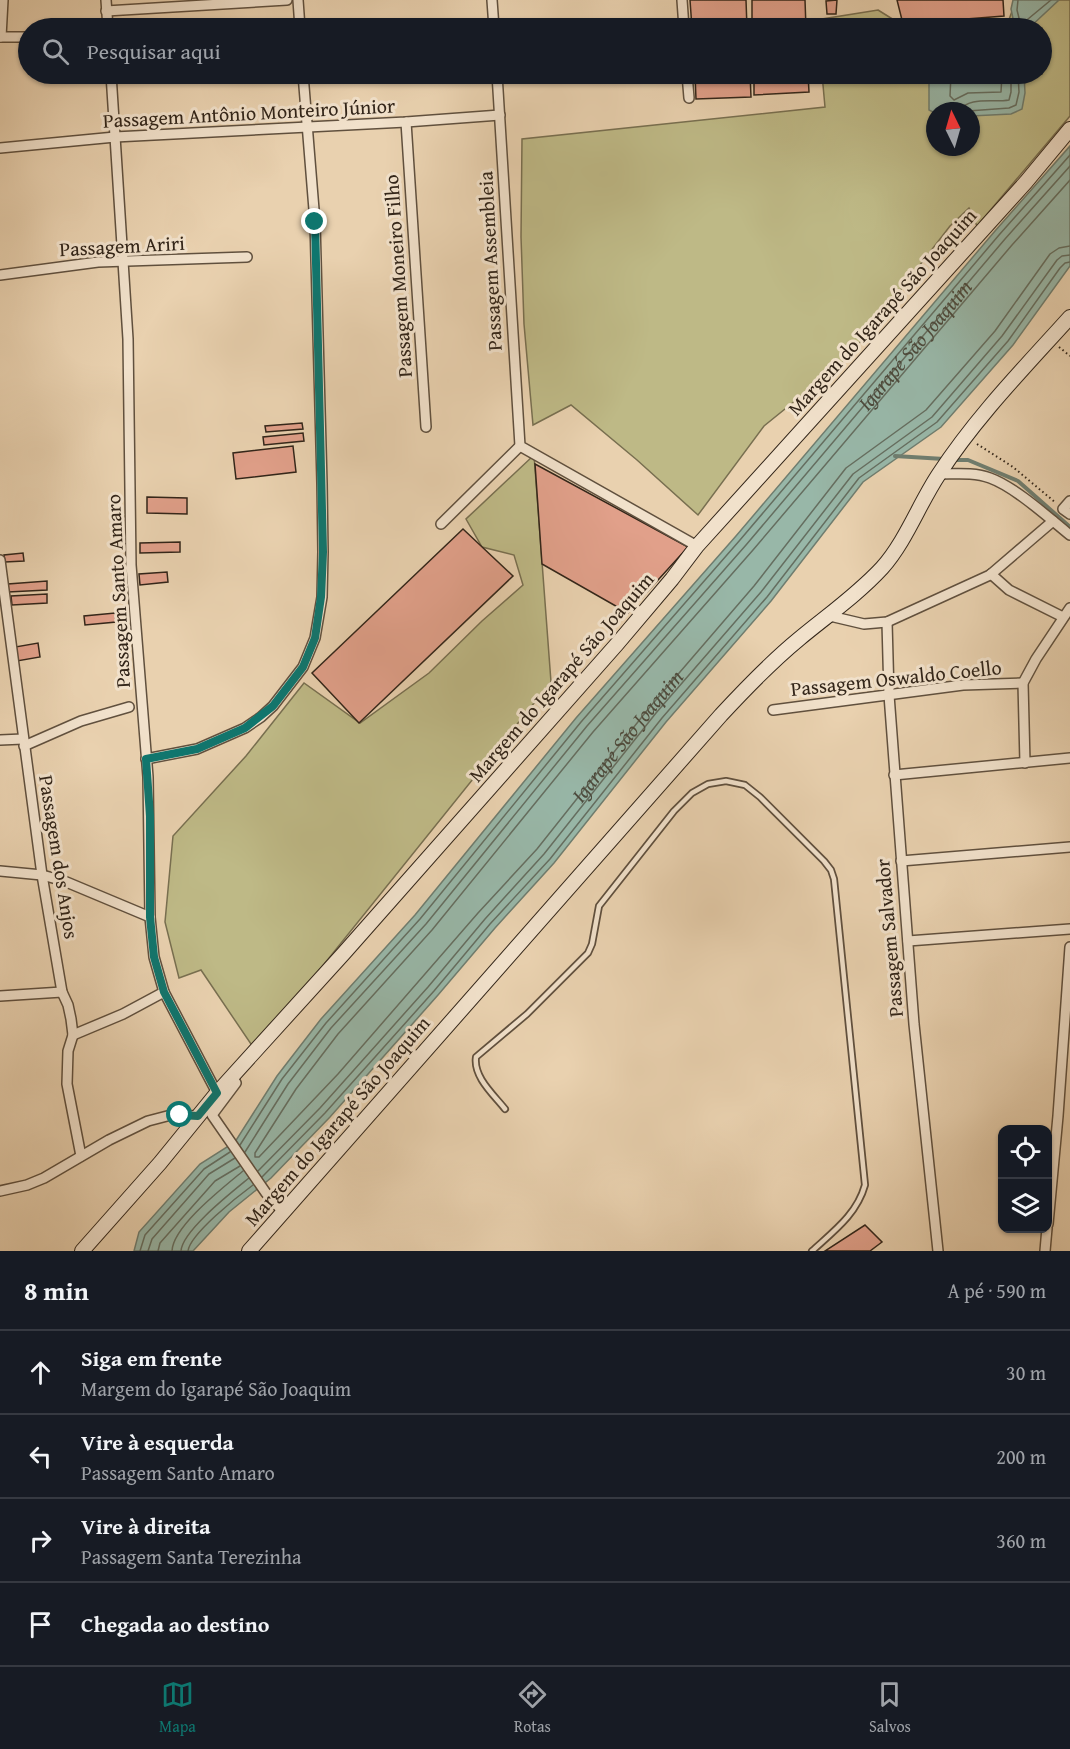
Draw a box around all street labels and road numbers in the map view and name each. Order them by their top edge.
street label: Passagem Antônio Monteiro Júnior [102,90,396,135]
street label: Passagem Assembleia [470,170,509,352]
street label: Passagem Moneiro Filho [376,174,419,379]
street label: Margem do Igarapé São Joaquim [783,204,981,420]
street label: Passagem Ariri [59,228,186,263]
street label: Passagem Santo Amaro [98,493,137,689]
street label: Margem do Igarapé São Joaquim [463,567,659,787]
street label: Passagem Oswaldo Coello [789,652,1003,703]
street label: Passagem dos Anjos [32,773,87,941]
street label: Passagem Salvador [867,858,910,1018]
street label: Margem do Igarapé São Joaquim [237,1009,437,1232]

